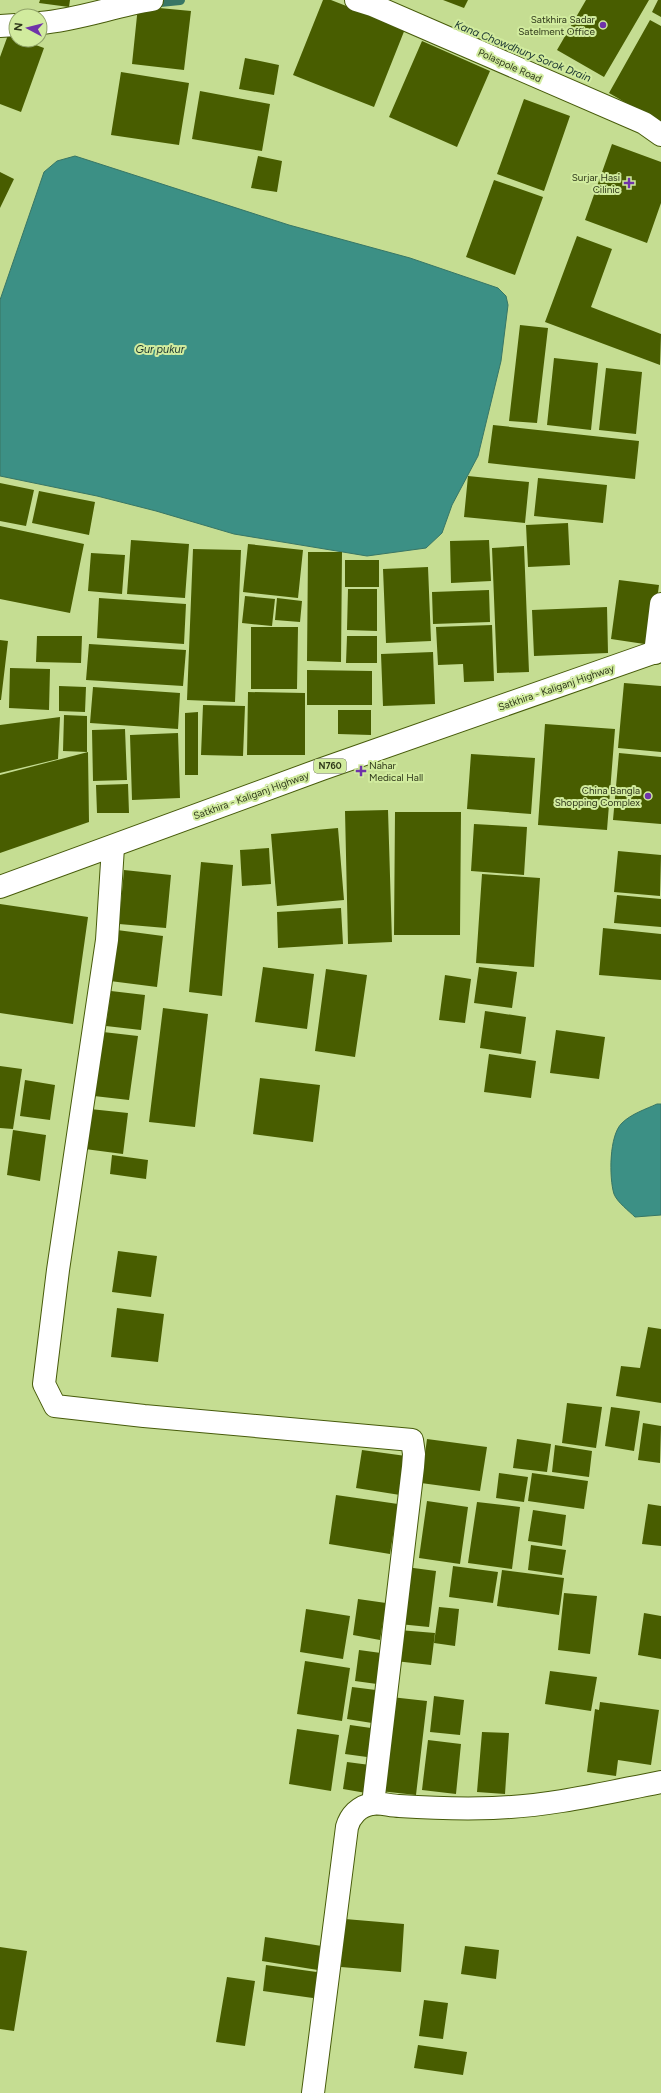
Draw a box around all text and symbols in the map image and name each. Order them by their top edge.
north arrow [8,8,48,48]
place label: Satkhira Sadar Satelment Office [518,13,596,38]
water label: Kana Chowdhury Sorok Drain [453,18,593,85]
marker: Satkhira Sadar Satelment Office [598,20,608,30]
text: N [12,22,26,32]
street label: Polaspole Road [476,46,544,85]
place label: Surjar Hasi Cilinic [572,171,621,196]
marker: Surjar Hasi Cilinic [623,177,635,189]
water label: Gur pukur [136,343,186,356]
street label: Satkhira - Kaliganj Highway [496,661,617,713]
road number: N760 [314,759,346,773]
place label: Nahar Medical Hall [369,759,423,784]
marker: Nahar Medical Hall [356,766,366,776]
street label: Satkhira - Kaliganj Highway [192,768,311,822]
place label: China Bangla Shopping Complex [555,784,640,809]
marker: China Bangla Shopping Complex [643,791,653,801]

